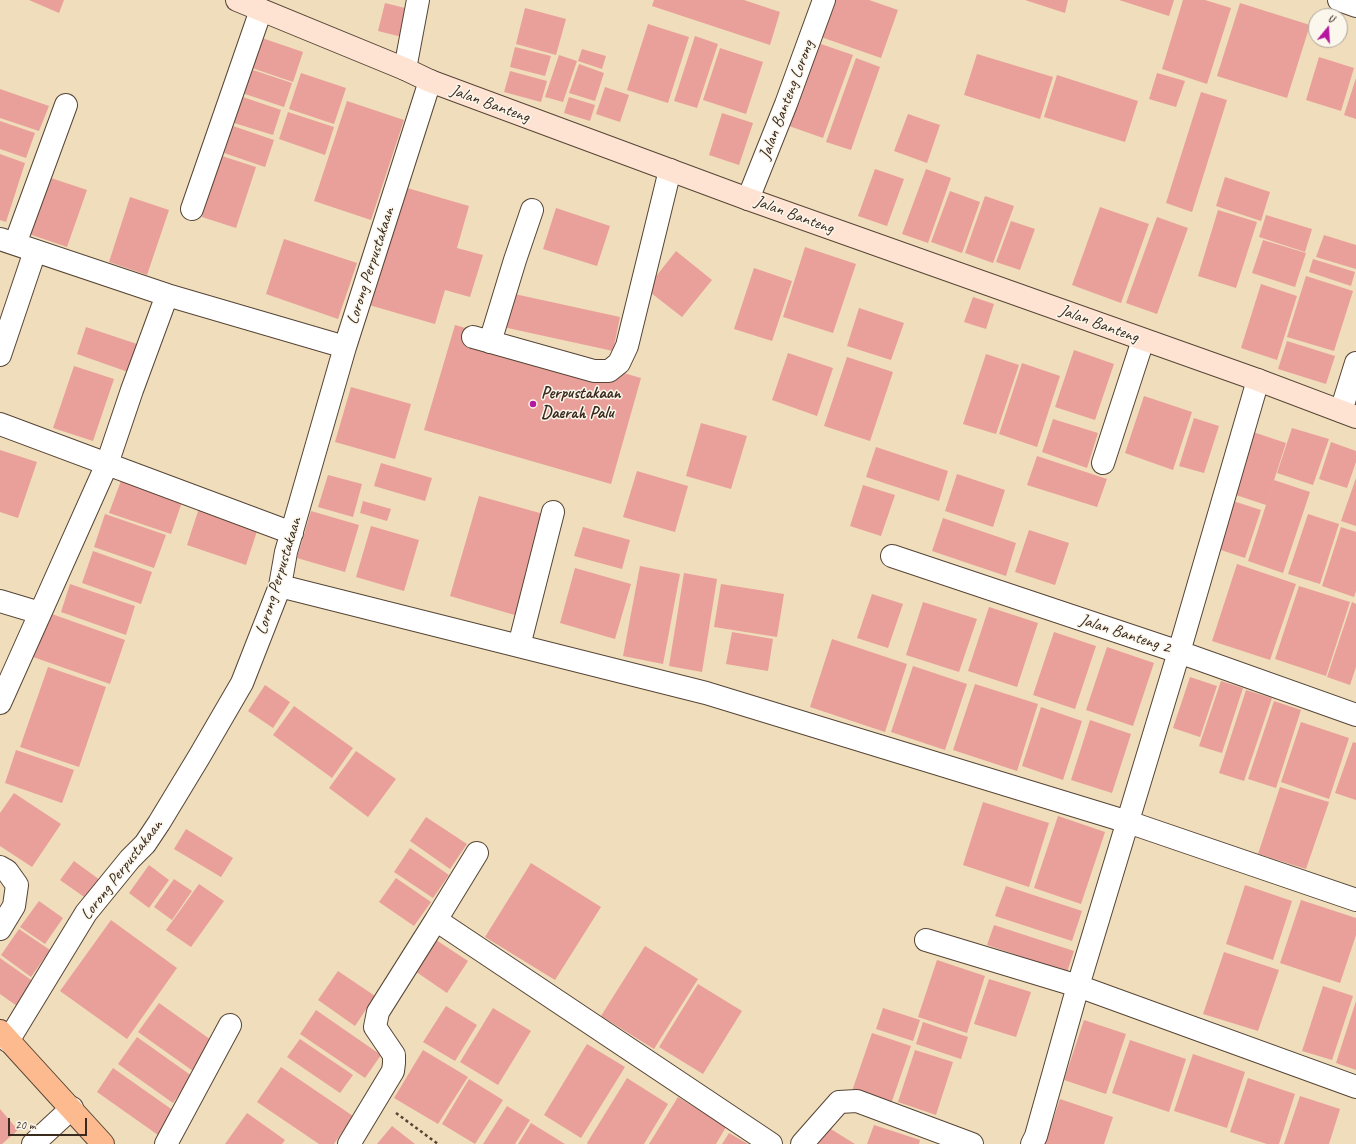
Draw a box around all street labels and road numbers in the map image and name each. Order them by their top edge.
street label: Jalan Banteng Lorong [755,38,819,162]
street label: Jalan Banteng [448,80,532,128]
street label: Jalan Banteng [752,191,836,239]
street label: Lorong Perpustakaan [343,205,399,327]
street label: Jalan Banteng [1057,300,1141,348]
street label: Lorong Perpustakaan [251,515,307,637]
street label: Jalan Banteng 2 [1077,610,1173,658]
street label: Lorong Perpustakaan [77,816,167,924]

